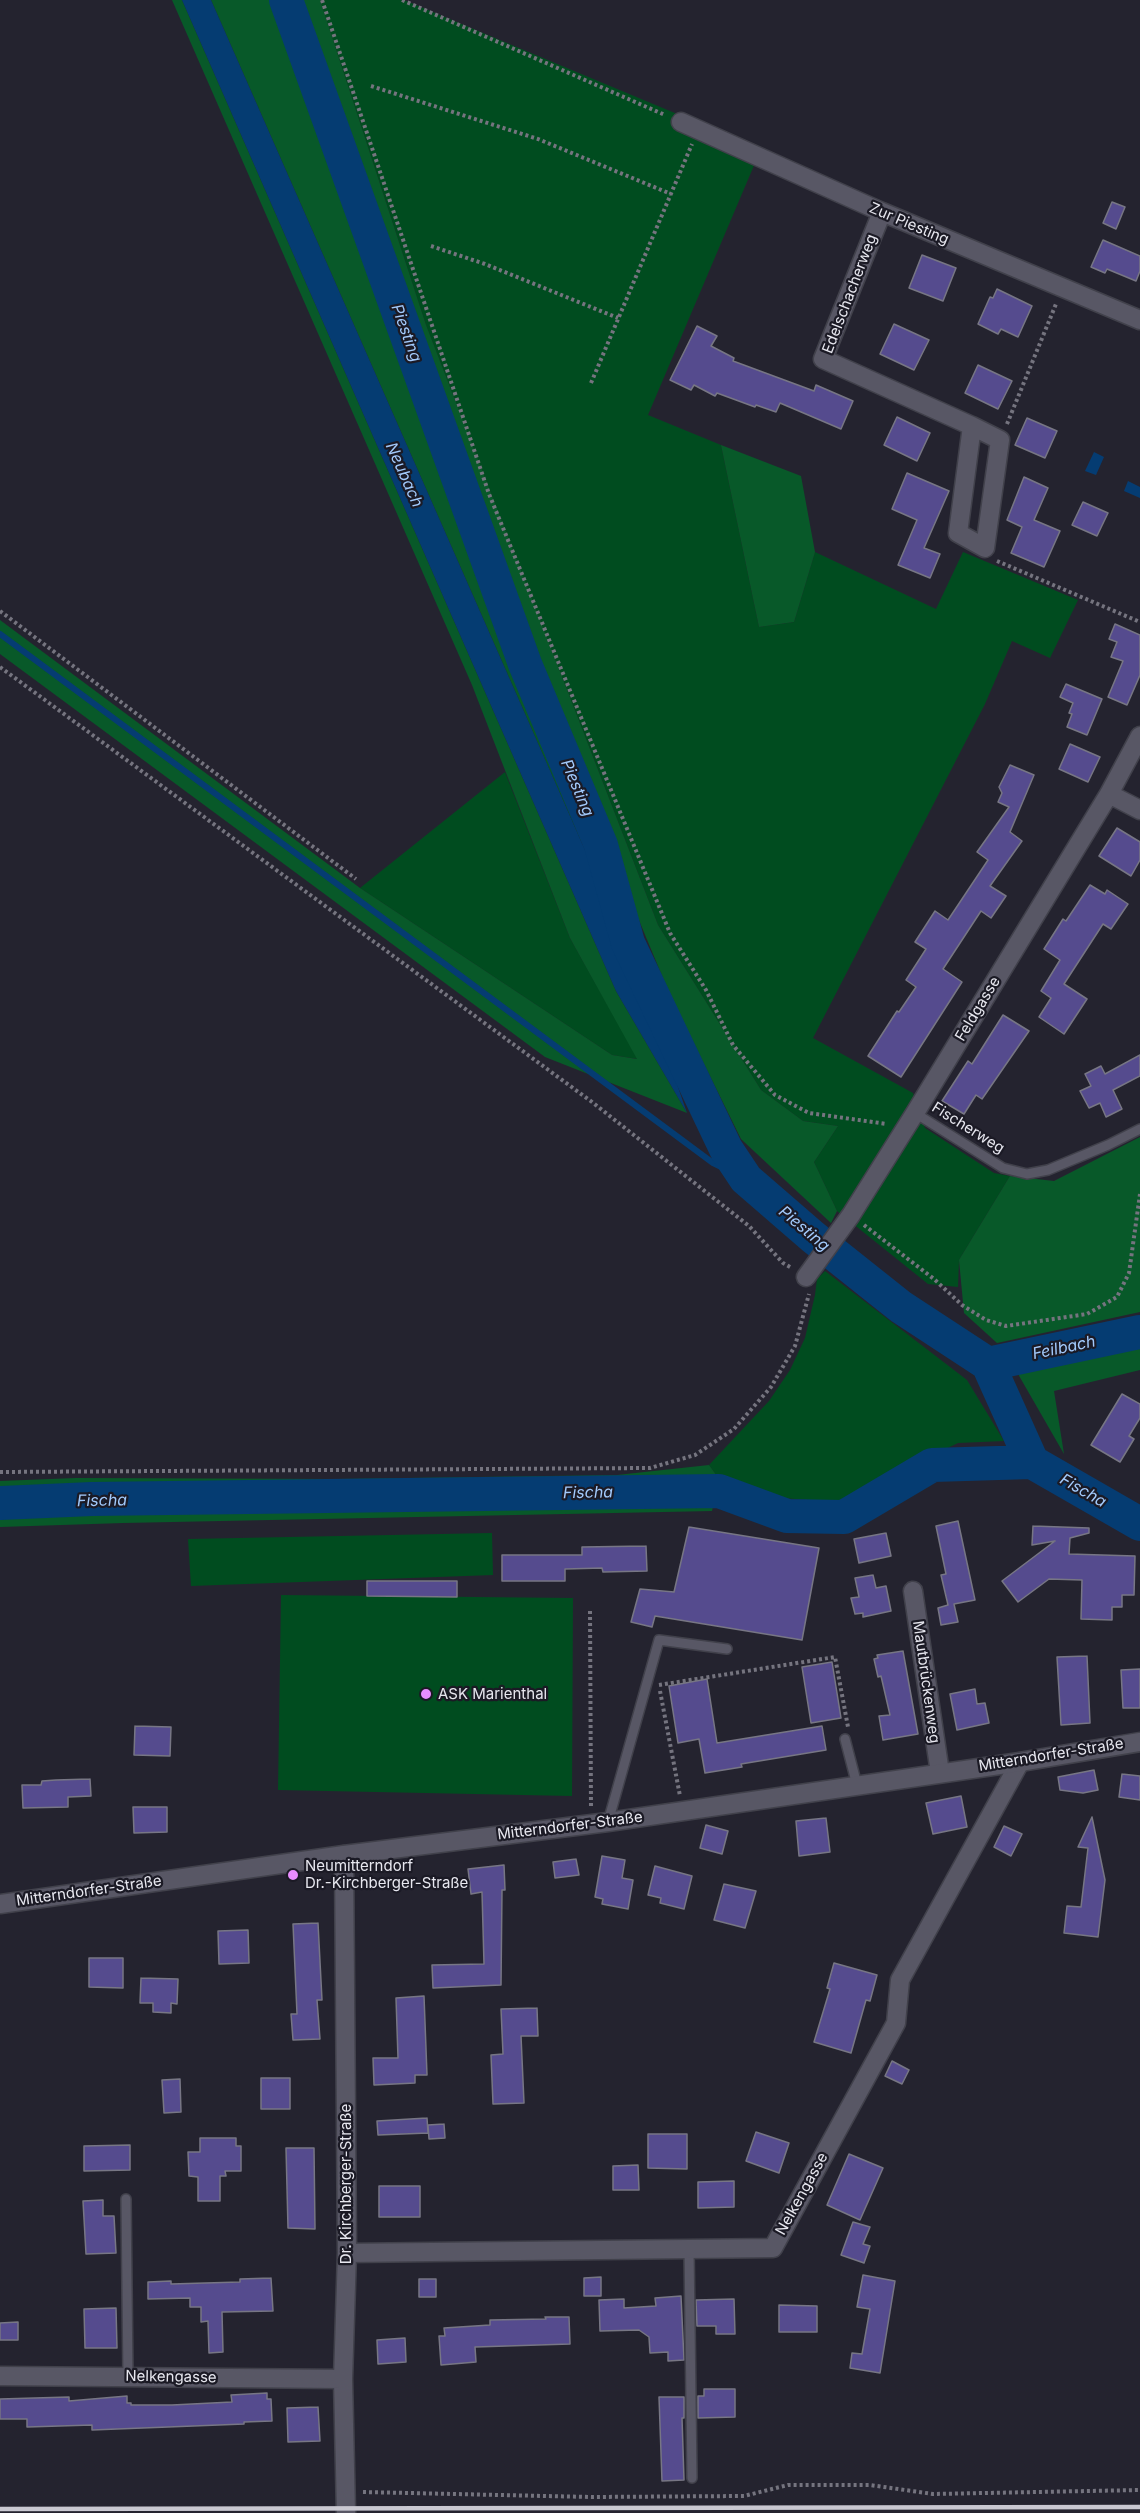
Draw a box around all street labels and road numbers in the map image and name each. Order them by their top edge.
street label: Zur Piesting [867,199,951,249]
street label: Edelschacherweg [819,232,881,356]
street label: Feldgasse [952,973,1004,1045]
street label: Fischerweg [928,1099,1008,1157]
street label: Mautbrückenweg [908,1620,944,1744]
street label: Mitterndorfer-Straße [977,1735,1125,1775]
street label: Mitterndorfer-Straße [496,1808,644,1844]
street label: Mitterndorfer-Straße [15,1872,163,1910]
street label: Dr. Kirchberger-Straße [337,2104,355,2264]
street label: Nelkengasse [772,2150,832,2238]
street label: Nelkengasse [125,2367,217,2387]

